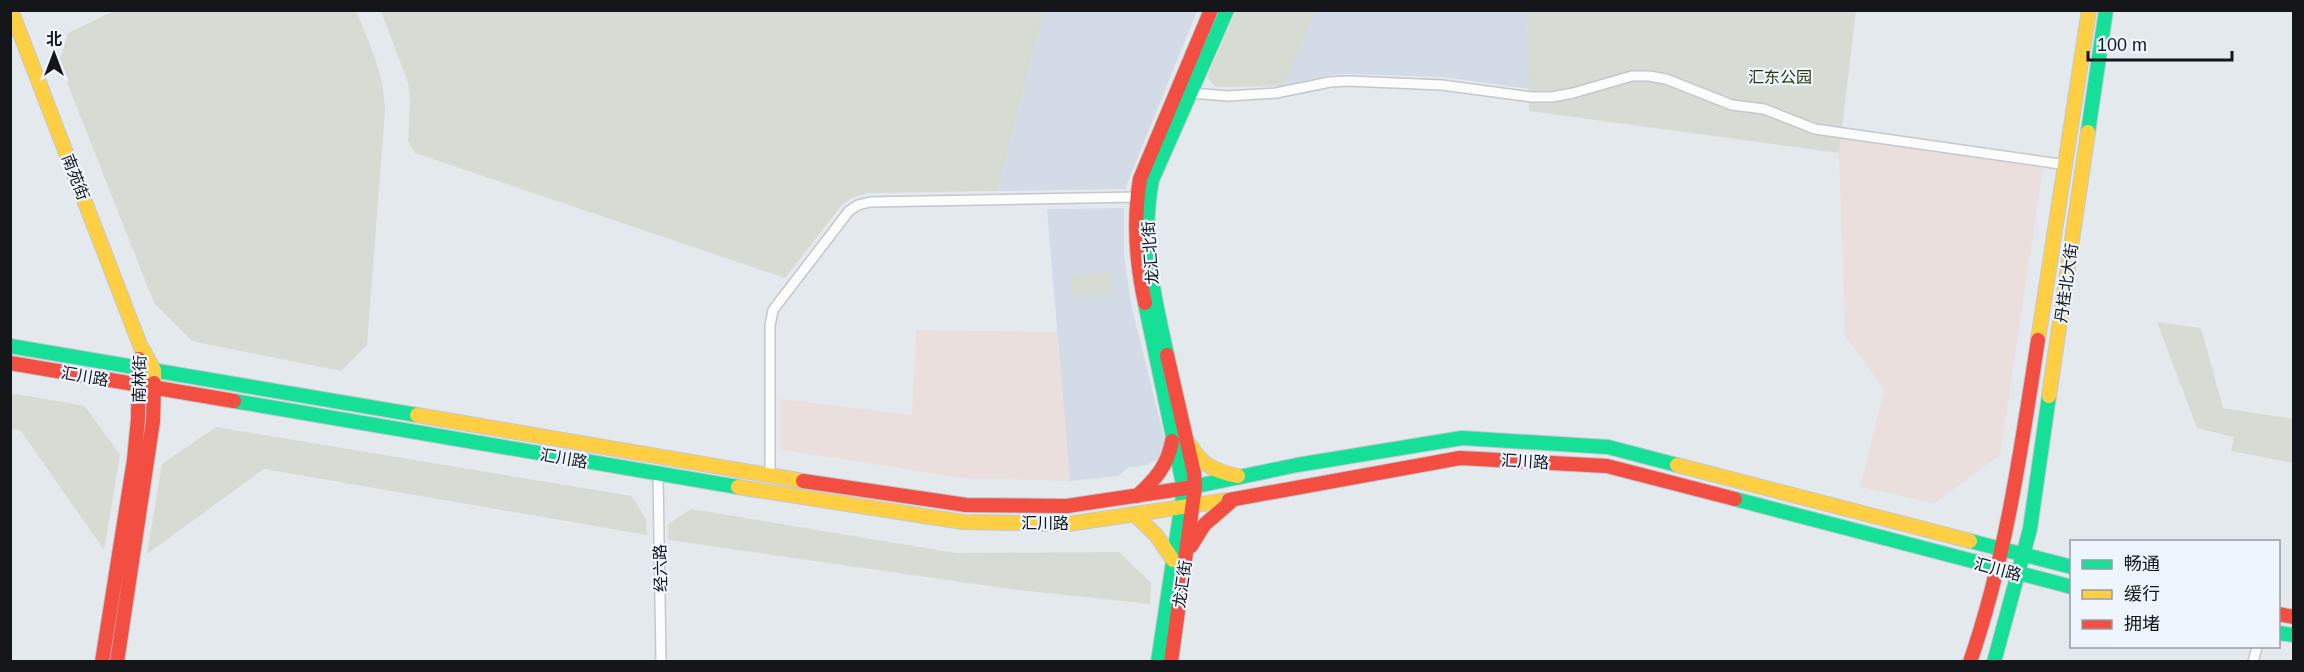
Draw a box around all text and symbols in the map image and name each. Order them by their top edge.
north arrow [24,24,84,84]
scale bar [2088,24,2232,62]
text: 北 [46,31,62,48]
text: 100 m [2097,35,2147,55]
park label: 汇东公园 [1748,69,1812,86]
street label: 南苑街 [59,152,92,203]
street label: 龙汇北街 [1140,220,1161,285]
street label: 丹桂北大街 [2053,242,2080,324]
street label: 南林街 [131,355,148,403]
street label: 汇川路 [60,364,110,389]
street label: 汇川路 [539,446,589,471]
street label: 汇川路 [1501,452,1549,471]
street label: 汇川路 [1021,515,1069,532]
legend [2070,540,2280,648]
street label: 经六路 [652,544,669,592]
text: 畅通 [2124,554,2160,574]
street label: 汇川路 [1972,555,2023,584]
street label: 龙汇街 [1171,559,1194,609]
text: 缓行 [2124,584,2160,604]
text: 拥堵 [2124,614,2160,634]

